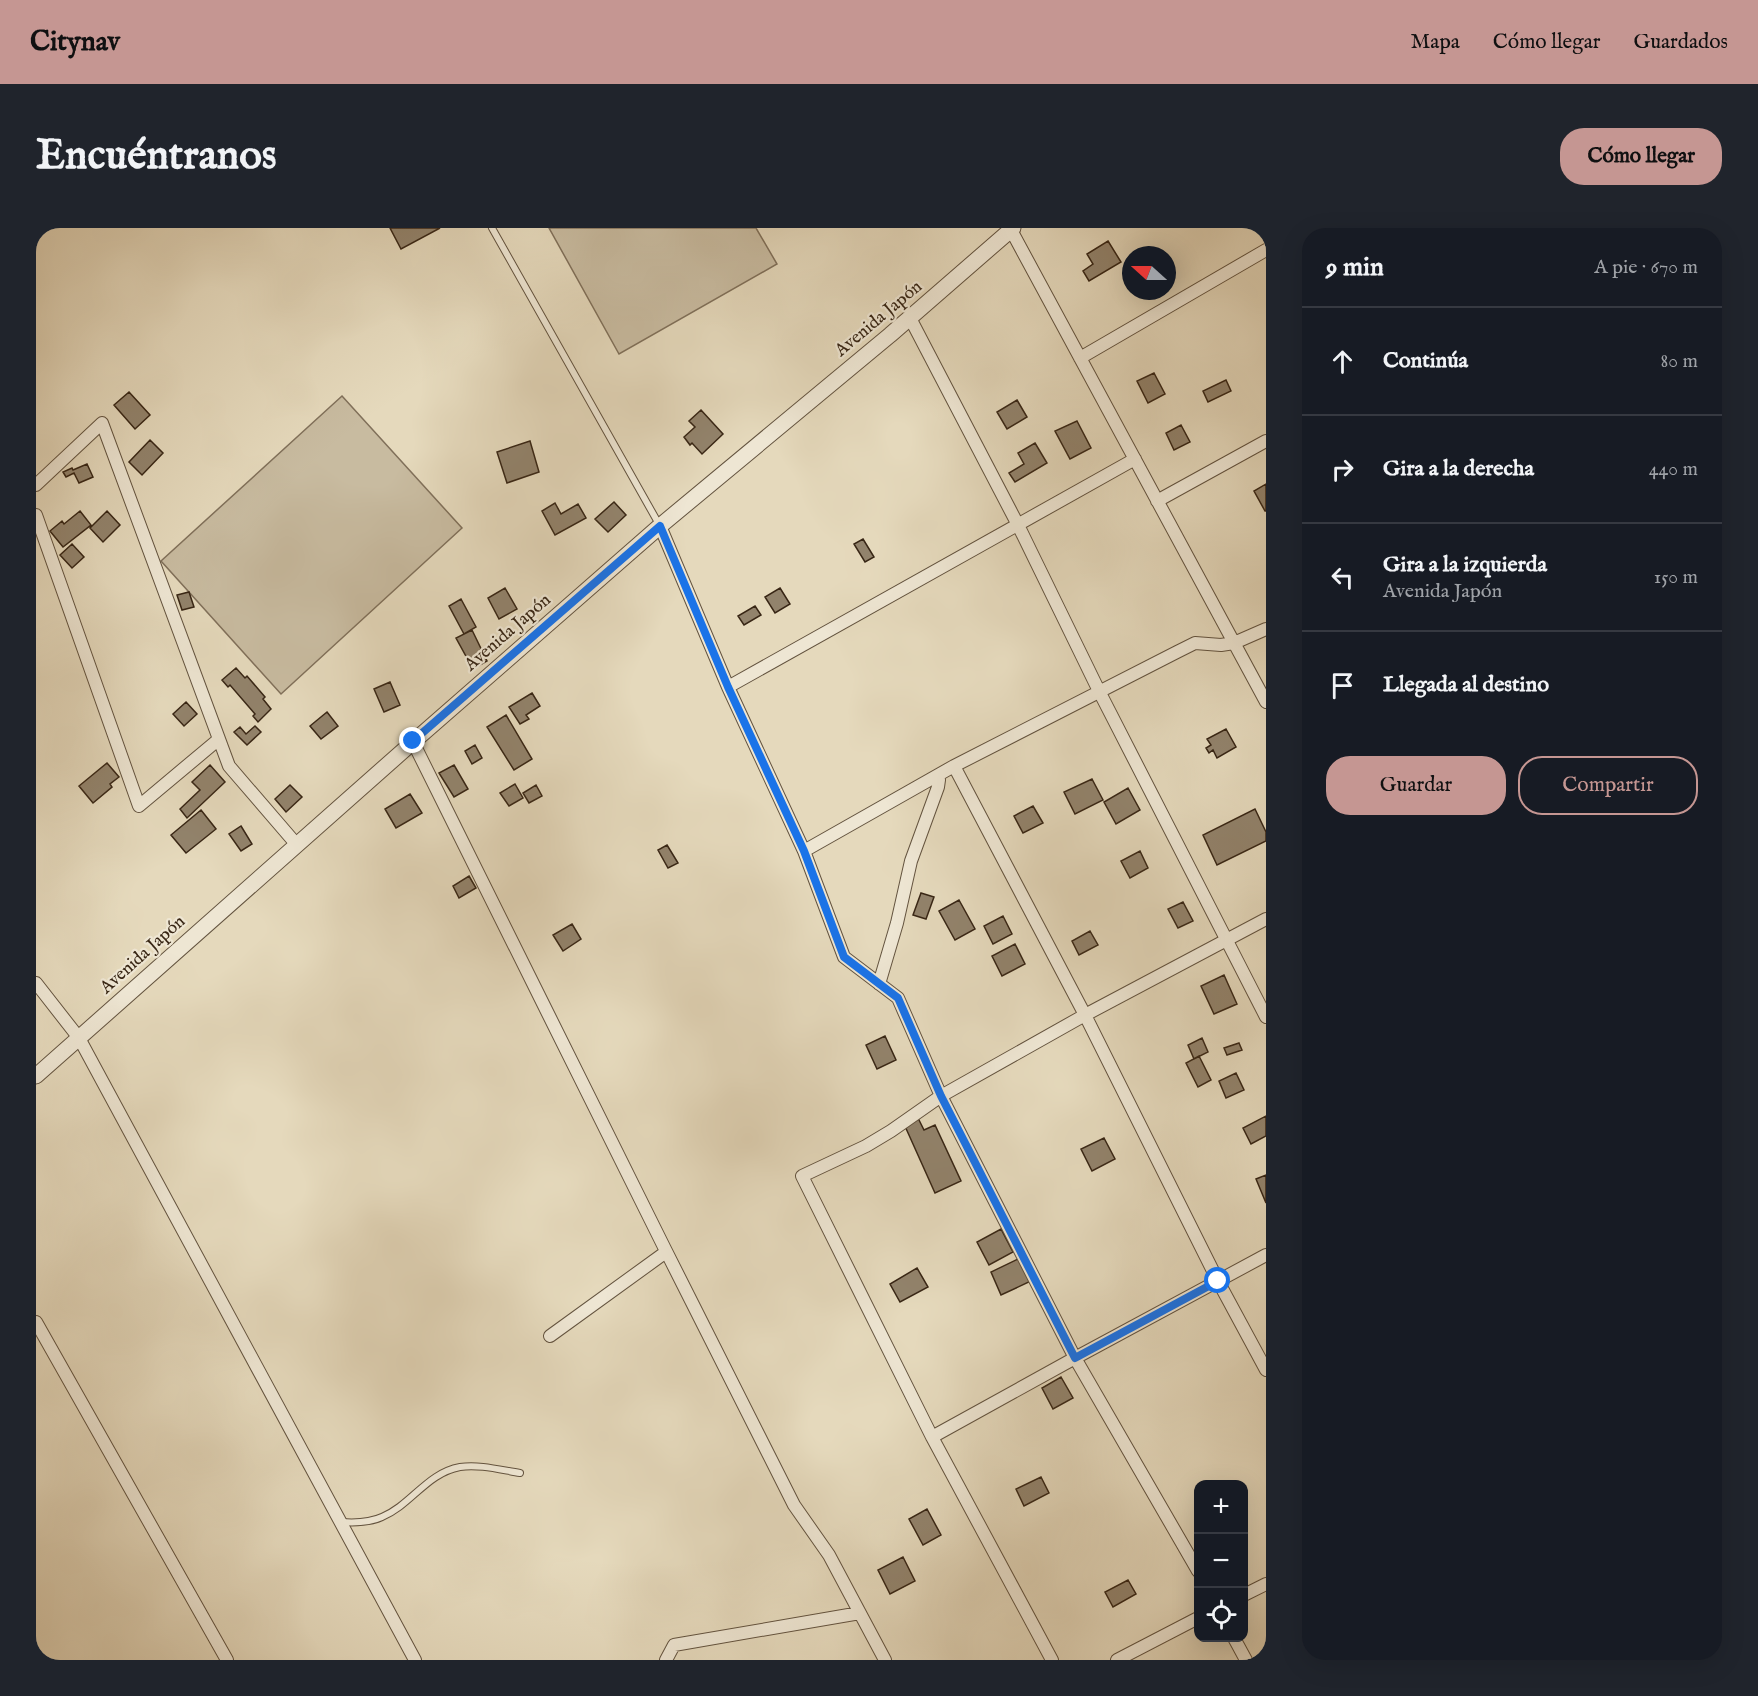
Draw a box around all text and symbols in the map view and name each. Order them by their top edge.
text: Citynav [30,25,120,60]
text: Mapa [1411,29,1460,56]
text: Cómo llegar [1493,29,1600,56]
text: Guardados [1633,29,1728,56]
button: Cómo llegar [1560,128,1722,185]
text: Encuéntranos [36,130,277,183]
north arrow [1122,246,1176,300]
text: 9 min [1326,251,1384,284]
text: A pie · 670 m [1594,255,1698,280]
street label: Avenida Japón [830,275,928,363]
icon: ahead [1326,345,1359,378]
text: Continúa [1383,347,1468,375]
text: 80 m [1661,349,1698,374]
icon: right [1326,453,1359,486]
text: Gira a la derecha [1383,455,1534,483]
text: 440 m [1649,457,1698,482]
text: Gira a la izquierda [1383,551,1547,579]
icon: left [1326,561,1359,594]
text: 150 m [1654,565,1698,590]
text: Avenida Japón [1383,579,1502,604]
street label: Avenida Japón [459,589,556,678]
icon: arrive [1326,669,1359,702]
text: Llegada al destino [1383,671,1549,699]
route end [399,727,425,753]
button: Guardar [1326,756,1506,815]
button: Compartir [1518,756,1698,815]
street label: Avenida Japón [95,910,191,1000]
route start [1204,1267,1230,1293]
map controls [1194,1480,1248,1642]
button: + [1194,1480,1248,1534]
button: − [1194,1534,1248,1588]
button: locate [1194,1588,1248,1642]

